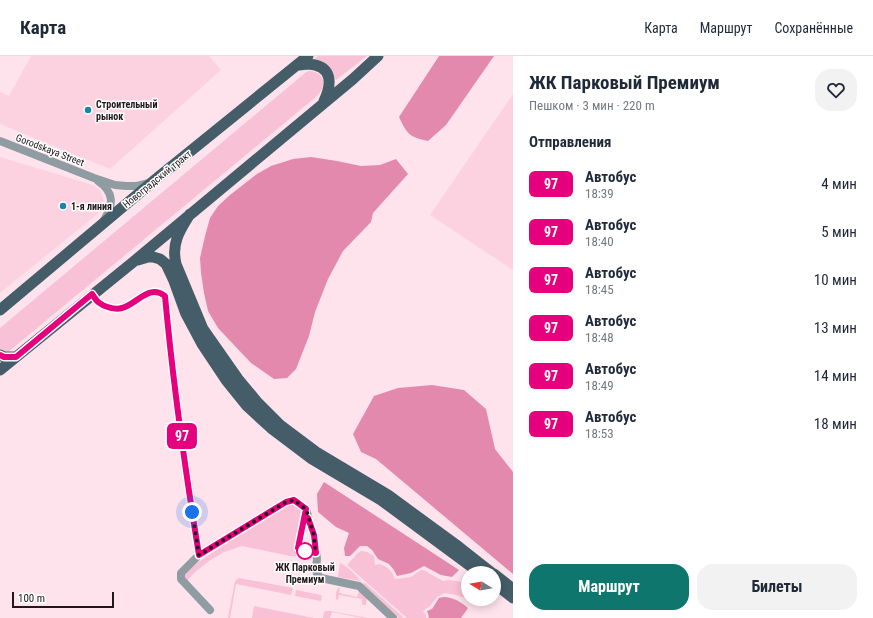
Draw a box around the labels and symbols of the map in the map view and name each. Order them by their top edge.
place label: Строительный рынок [96,99,157,122]
marker: Строительный рынок [83,105,93,115]
street label: Gorodskaya Street [14,132,86,168]
street label: Новоградский тракт [121,148,193,210]
marker: 1-я линия [58,201,68,211]
place label: 1-я линия [71,201,112,212]
line badge: 97 [164,423,200,449]
your location [182,502,202,522]
marker: ЖК Парковый Премиум [296,542,314,560]
place label: ЖК Парковый Премиум [275,562,335,585]
north arrow [461,566,501,606]
scale bar [12,590,114,609]

